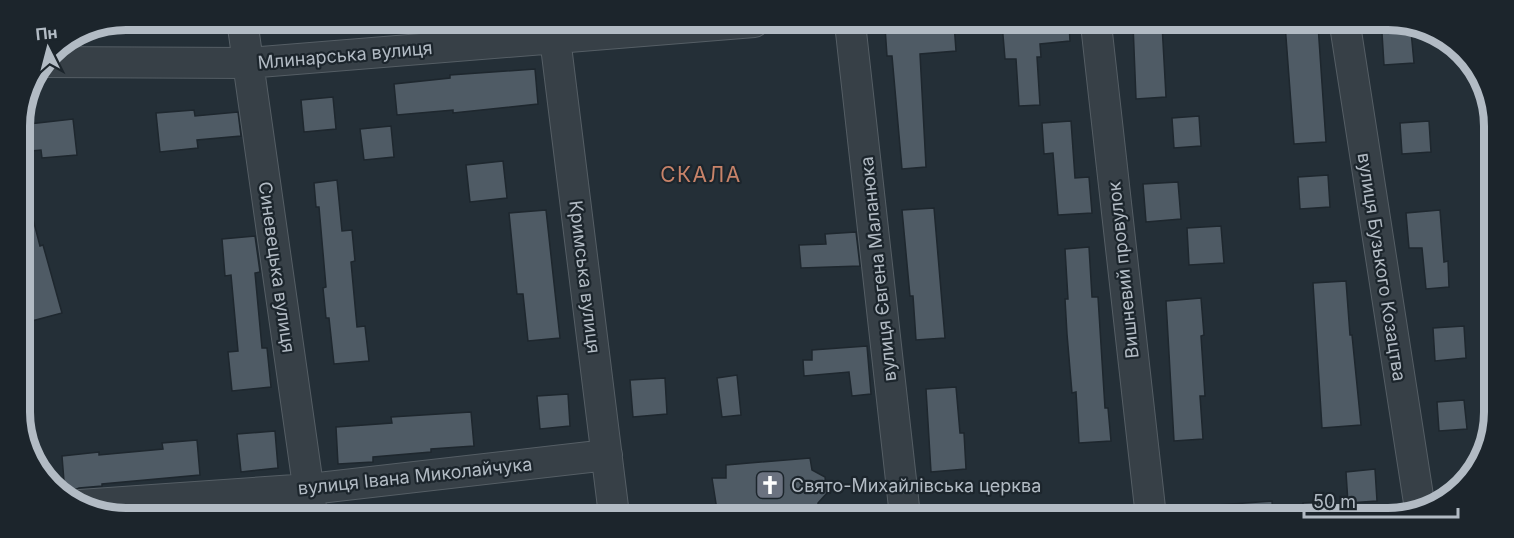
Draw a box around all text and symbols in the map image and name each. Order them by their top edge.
north arrow [18,18,78,78]
text: Пн [34,22,58,44]
street label: Млинарська вулиця [257,37,433,73]
street label: вулиця Бузького Козацтва [1354,151,1410,383]
street label: вулиця Євгена Маланюка [856,156,900,382]
district label: СКАЛА [660,162,742,187]
street label: Синевецька вулиця [255,180,299,354]
street label: Вишневий провулок [1103,180,1143,359]
street label: Кримська вулиця [565,199,605,355]
street label: вулиця Івана Миколайчука [297,453,533,499]
church icon: Свято-Михайлівська церква [754,469,786,501]
place label: Свято-Михайлівська церква [791,475,1041,496]
scale bar [1304,481,1458,519]
text: 50 m [1313,491,1356,512]

